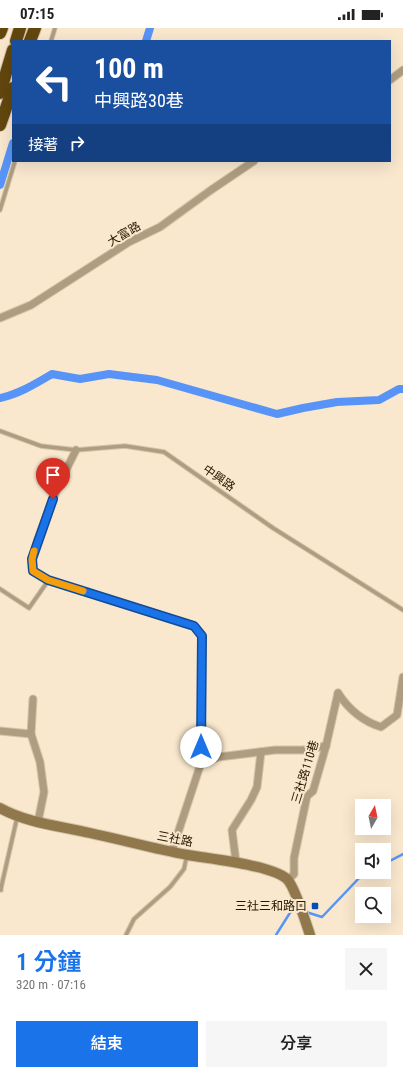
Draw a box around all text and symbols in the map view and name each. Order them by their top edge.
text: 07:15 [20,5,54,23]
text: 100 m [94,52,164,85]
icon: left [28,56,80,108]
text: 中興路30巷 [94,90,184,111]
icon: right [66,132,88,154]
text: 接著 [28,136,58,154]
street label: 大富路 [105,219,143,249]
pin [36,458,70,499]
street label: 中興路 [200,462,238,494]
icon: arrive [42,464,64,486]
position arrow [180,726,222,768]
street label: 三社路110巷 [289,738,321,806]
north arrow [355,799,391,835]
map controls [355,799,391,923]
street label: 三社路 [156,829,194,849]
button: sound [355,843,391,879]
button: search [355,887,391,923]
place label: 三社三和路口 [235,899,307,913]
marker: 三社三和路口 [310,901,320,911]
text: 1 分鐘 [16,948,82,976]
button: close [345,948,387,990]
text: 320 m · 07:16 [16,977,86,992]
button: 結束 [16,1021,198,1067]
button: 分享 [206,1021,387,1067]

